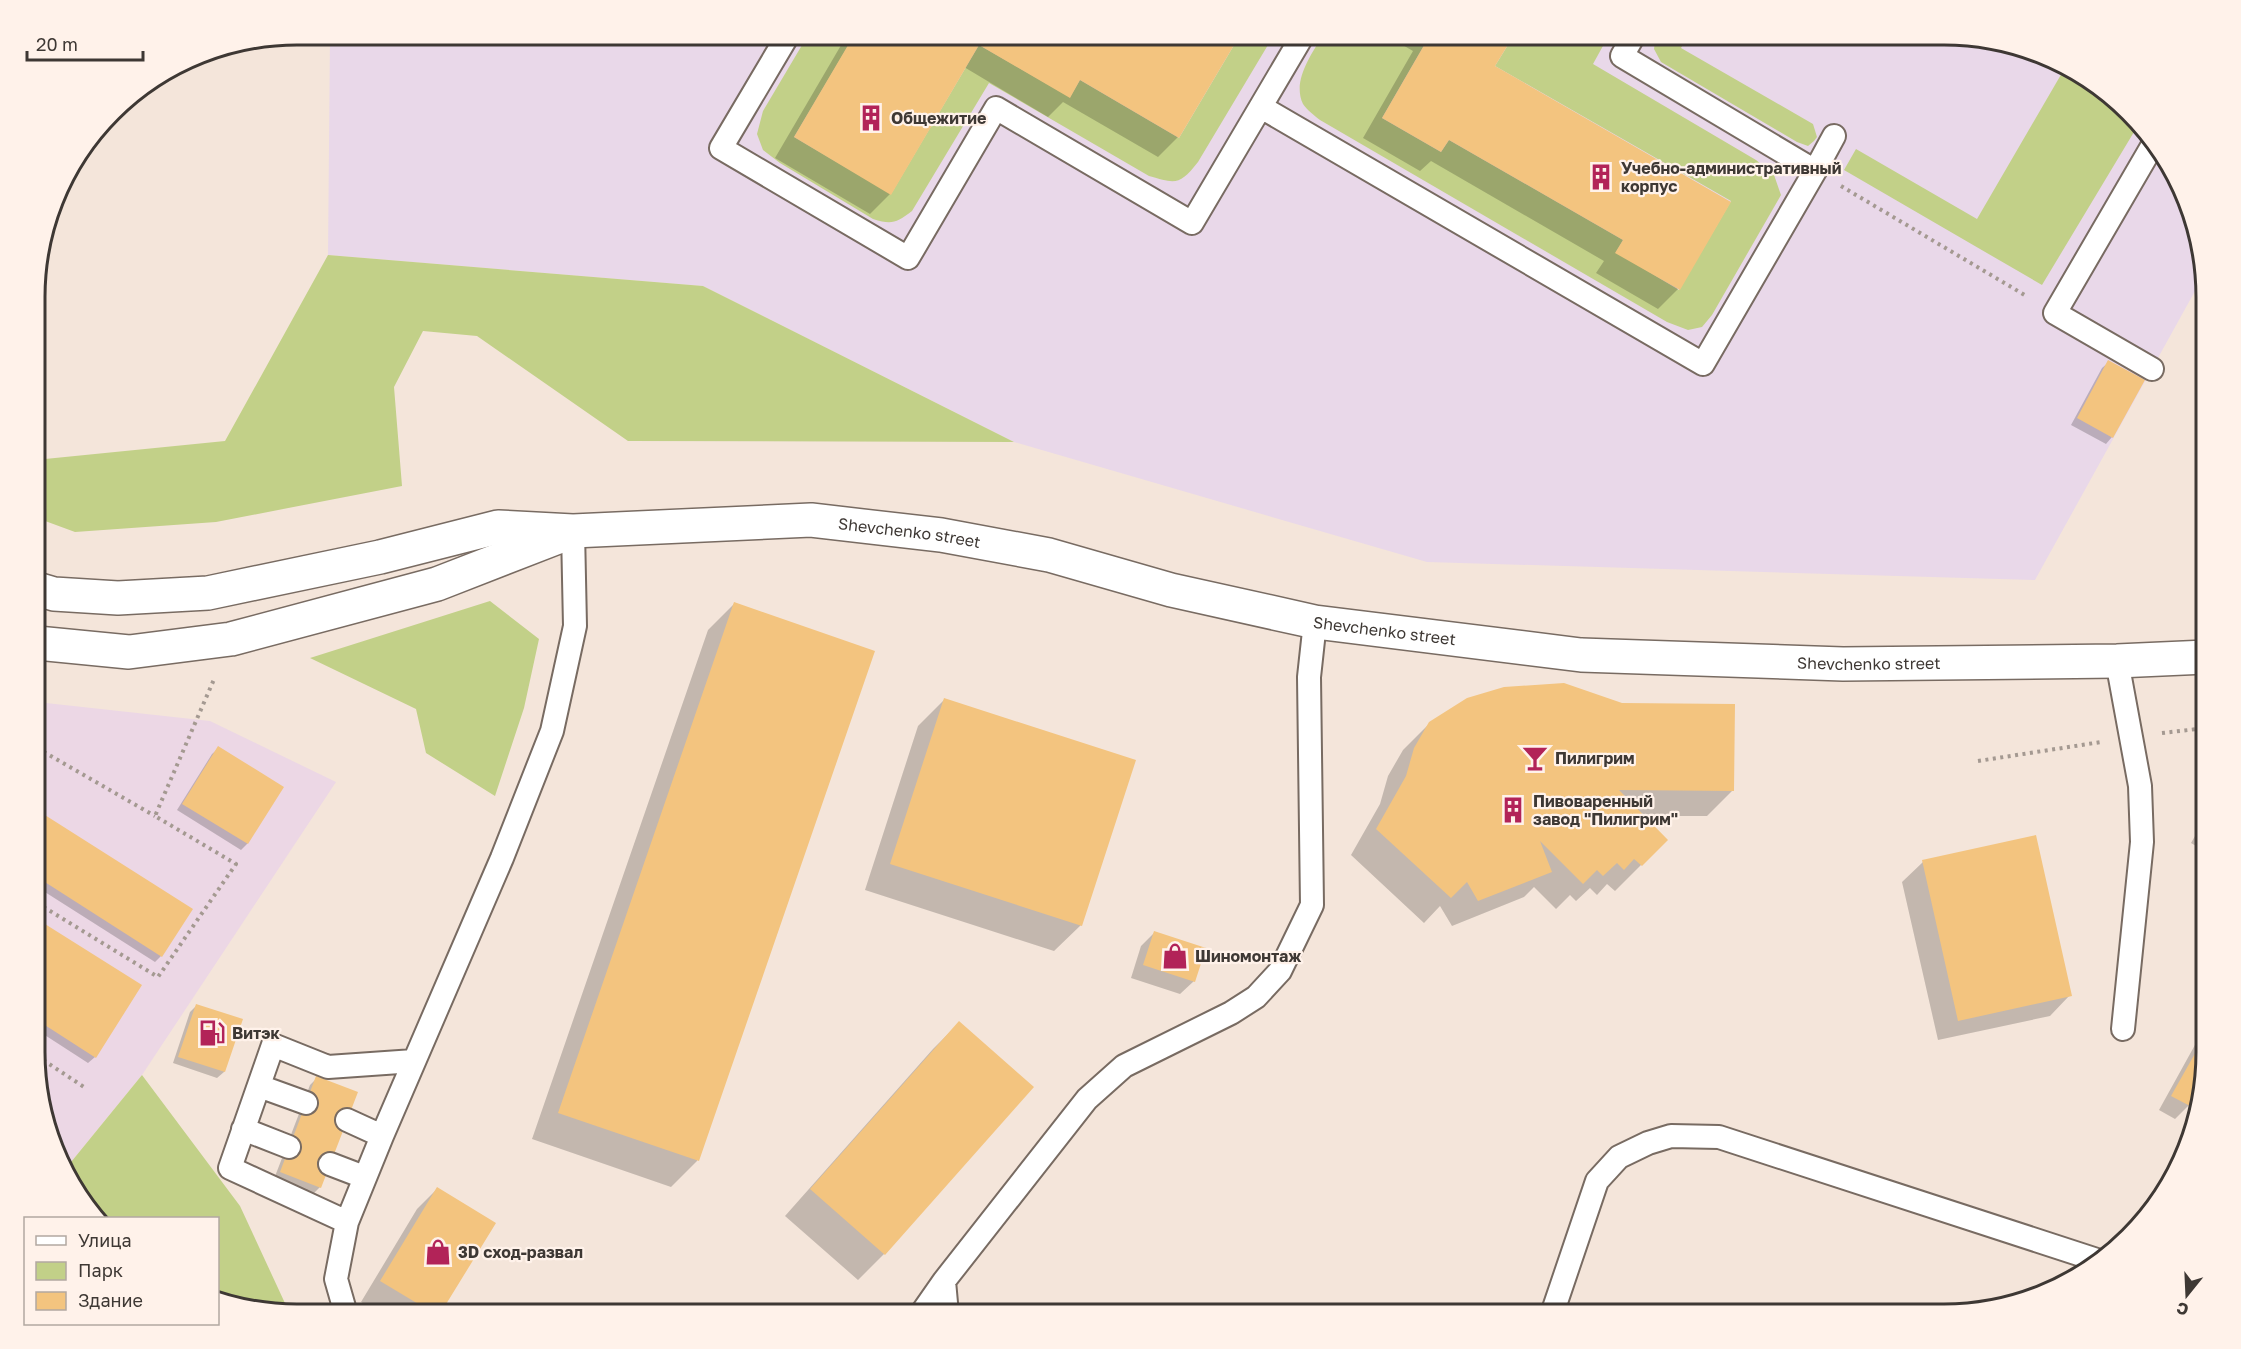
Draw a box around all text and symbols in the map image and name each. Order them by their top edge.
scale bar [27,24,142,62]
text: 20 m [36,33,78,55]
building icon: Общежитие [856,103,886,133]
place label: Общежитие [891,108,987,128]
place label: Учебно-административный корпус [1621,158,1842,196]
building icon: Учебно-административный корпус [1586,162,1616,192]
street label: Shevchenko street [837,513,982,552]
street label: Shevchenko street [1312,612,1457,649]
street label: Shevchenko street [1797,652,1941,674]
bar icon: Пилигрим [1520,743,1550,773]
place label: Пилигрим [1555,748,1635,768]
place label: Пивоваренный завод "Пилигрим" [1533,791,1678,829]
building icon: Пивоваренный завод "Пилигрим" [1498,795,1528,825]
shop icon: Шиномонтаж [1160,941,1190,971]
place label: Шиномонтаж [1195,946,1301,966]
fuel station icon: Витэк [197,1018,227,1048]
place label: Витэк [232,1023,280,1043]
legend [24,1217,219,1325]
text: Улица [78,1229,132,1251]
shop icon: 3D сход-развал [423,1237,453,1267]
place label: 3D сход-развал [458,1242,583,1262]
text: Парк [78,1259,123,1281]
north arrow [2157,1265,2217,1325]
text: Здание [78,1289,143,1311]
text: С [2174,1298,2191,1321]

